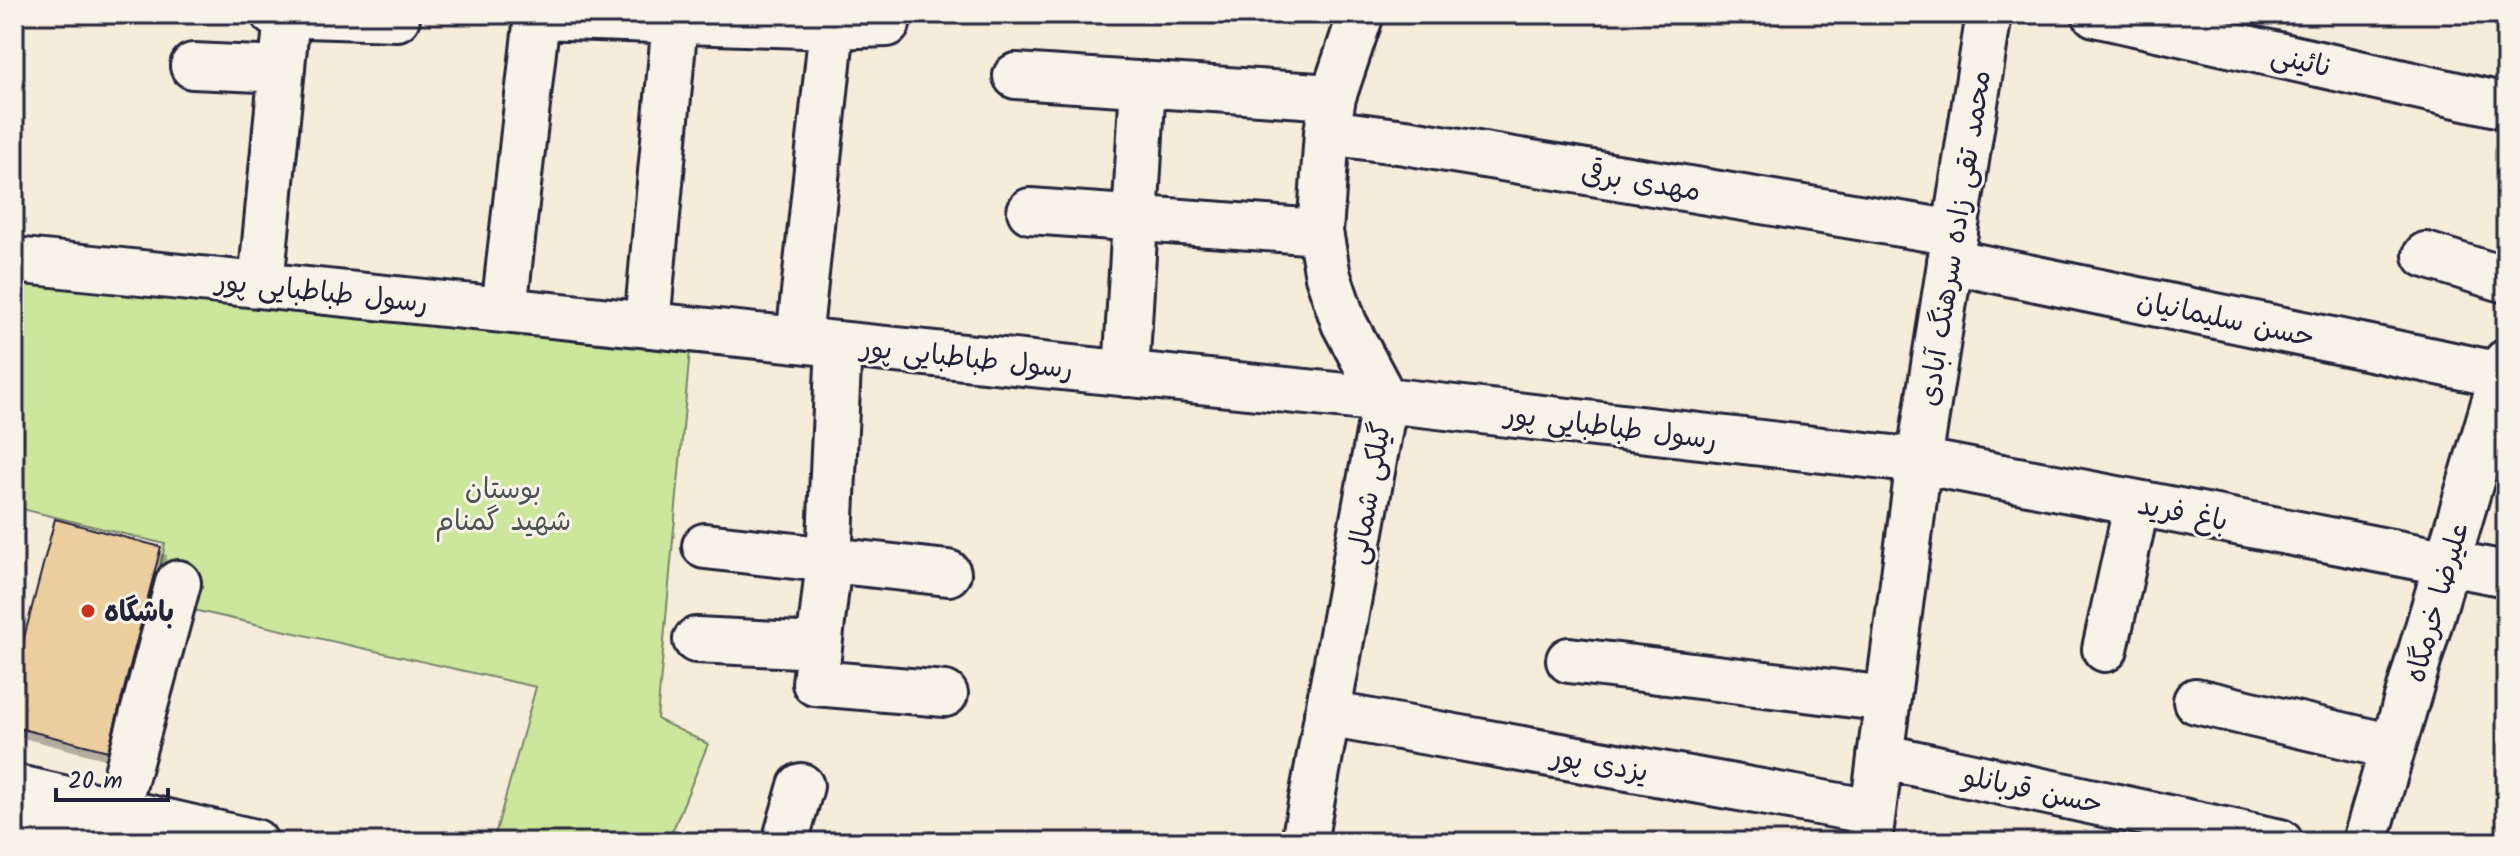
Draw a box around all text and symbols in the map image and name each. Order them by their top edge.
street label: نائینی [2266,34,2335,91]
street label: محمد تقی زاده سرهنگ آبادی [1908,67,2005,410]
street label: مهدی برقی [1578,152,1704,215]
street label: رسول طباطبایی پور [211,260,430,327]
street label: حسن سلیمانیان [2132,280,2319,361]
street label: رسول طباطبایی پور [856,326,1075,393]
street label: رسول طباطبایی پور [1500,393,1719,464]
street label: گيلکی شمالی [1336,419,1405,568]
park label: بوستان شهید گمنام [435,468,571,545]
street label: باغ فرید [2133,484,2232,545]
street label: علیرضا خرمگاه [2394,517,2483,688]
place label: باشگاه [104,591,174,636]
marker: باشگاه [79,602,97,620]
street label: یزدی پور [1546,735,1651,796]
scale bar [56,752,168,802]
street label: حسن قربانلو [1957,754,2107,828]
text: 20 m [68,762,123,801]

